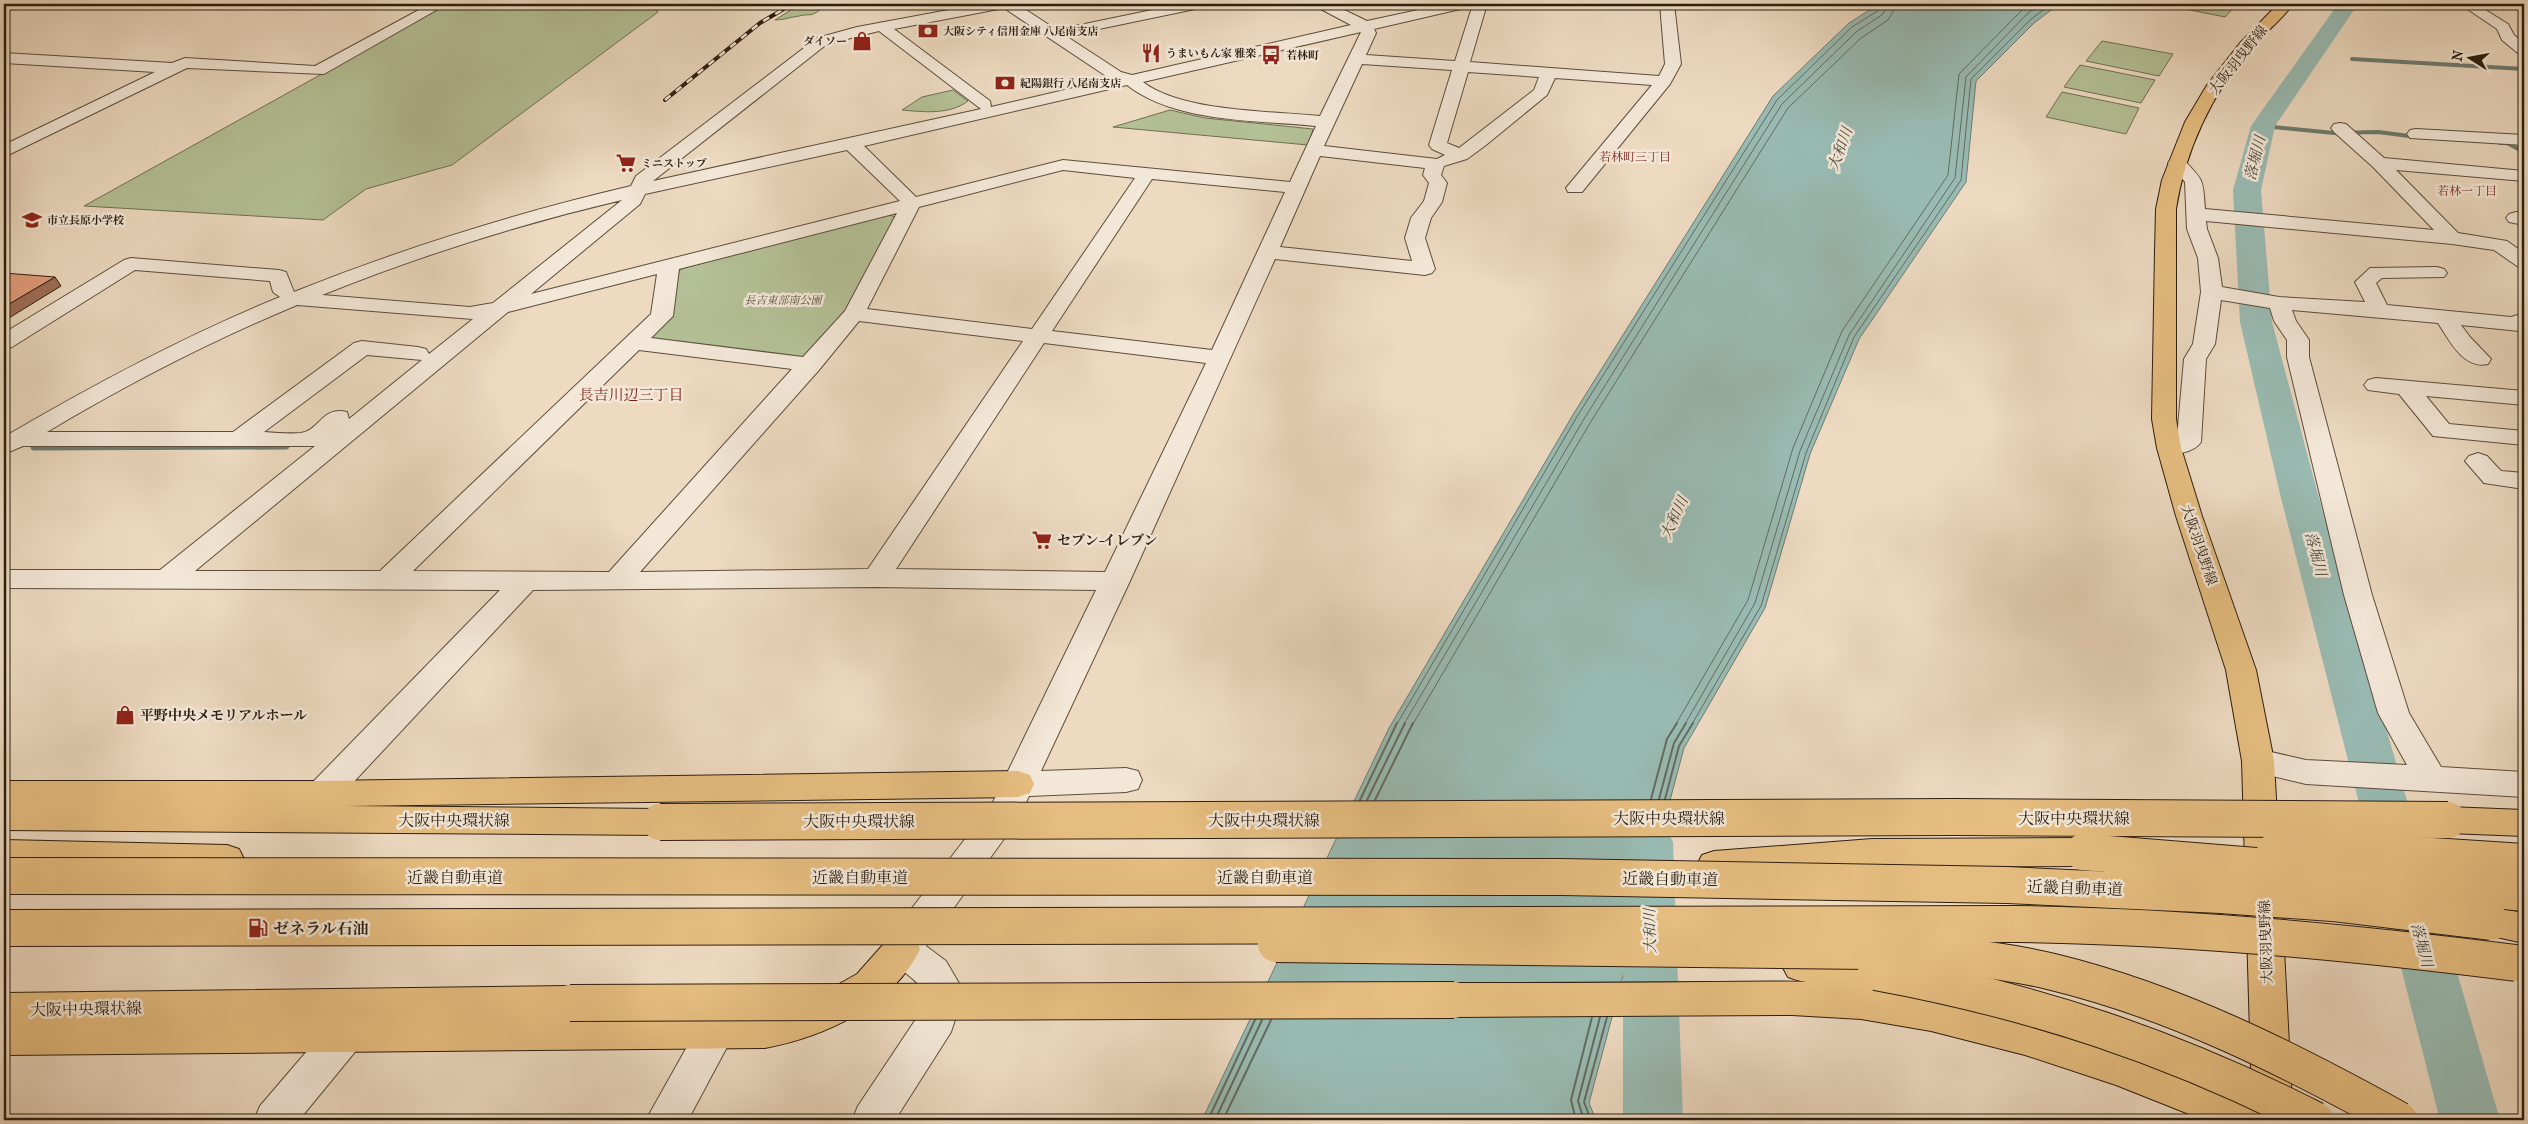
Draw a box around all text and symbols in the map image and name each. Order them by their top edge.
bank icon: 大阪シティ信用金庫 八尾南支店 [917,20,939,42]
street label: 大阪羽曳野線 [2205,22,2271,98]
place label: 大阪シティ信用金庫 八尾南支店 [943,25,1098,38]
shop icon: ダイソー [851,30,873,52]
north arrow [2446,32,2496,82]
place label: ダイソー [803,35,847,48]
restaurant icon: うまいもん家 雅楽 [1140,42,1162,64]
bus stop icon: 若林町 [1260,44,1282,66]
place label: うまいもん家 雅楽 [1166,47,1256,60]
text: N [2448,48,2467,62]
place label: 若林町 [1286,49,1319,62]
bank icon: 紀陽銀行 八尾南支店 [994,72,1016,94]
place label: 紀陽銀行 八尾南支店 [1020,77,1121,90]
water label: 大和川 [1824,123,1857,173]
water label: 落堀川 [2241,132,2270,182]
district label: 若林町三丁目 [1599,150,1671,164]
supermarket icon: ミニストップ [615,152,637,174]
place label: ミニストップ [641,157,707,170]
district label: 若林一丁目 [2437,184,2497,198]
school or university icon: 市立長原小学校 [21,209,43,231]
place label: 市立長原小学校 [47,214,124,227]
park label: 長吉東部南公園 [745,294,823,307]
district label: 長吉川辺三丁目 [578,386,684,404]
water label: 大和川 [1656,492,1693,542]
street label: 大阪羽曳野線 [2177,503,2221,587]
supermarket icon: セブン-イレブン [1031,529,1053,551]
water label: 落堀川 [2301,530,2331,580]
place label: セブン-イレブン [1057,532,1158,549]
shop icon: 平野中央メモリアルホール [114,704,136,726]
place label: 平野中央メモリアルホール [140,707,307,724]
street label: 大阪中央環状線 [1613,809,1725,828]
street label: 大阪中央環状線 [2018,809,2130,828]
street label: 大阪中央環状線 [398,811,510,830]
street label: 大阪中央環状線 [1208,811,1320,830]
street label: 大阪中央環状線 [803,812,915,831]
street label: 近畿自動車道 [407,868,503,887]
street label: 近畿自動車道 [812,868,908,887]
street label: 近畿自動車道 [1217,868,1313,887]
street label: 近畿自動車道 [1622,869,1718,889]
street label: 近畿自動車道 [2027,877,2123,899]
street label: 大阪羽曳野線 [2256,900,2276,984]
water label: 大和川 [1641,906,1659,954]
fuel station icon: ゼネラル石油 [247,917,269,939]
place label: ゼネラル石油 [273,919,369,938]
water label: 落堀川 [2407,921,2437,971]
street label: 大阪中央環状線 [30,999,142,1019]

